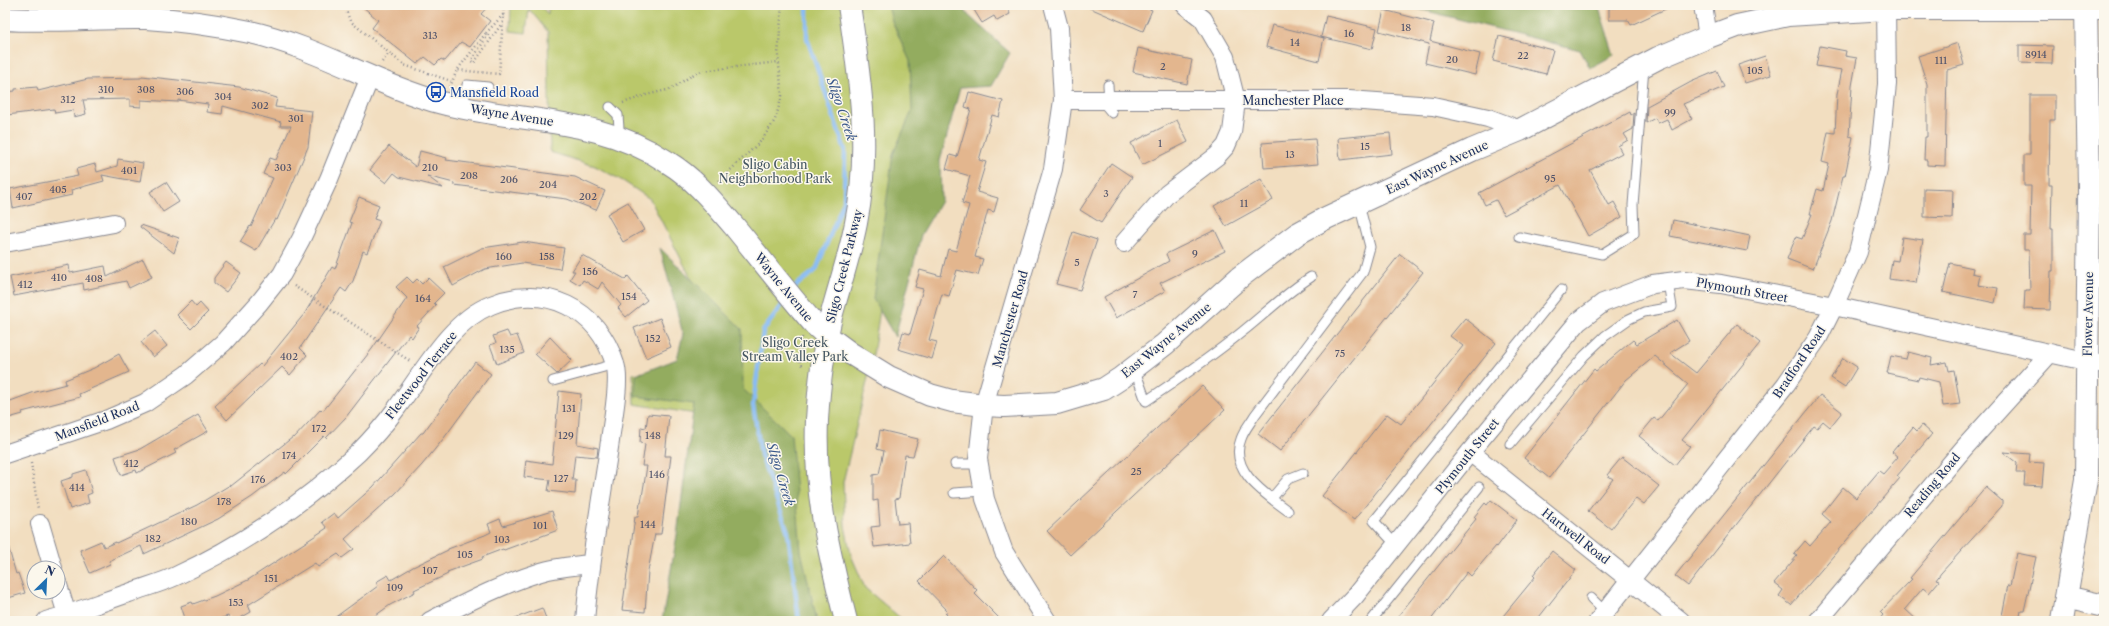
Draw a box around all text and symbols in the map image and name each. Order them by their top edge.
house number: 18 [1401,21,1411,34]
house number: 16 [1344,27,1354,40]
house number: 313 [422,29,438,42]
house number: 14 [1290,36,1300,49]
house number: 8914 [2025,48,2047,61]
house number: 22 [1517,49,1529,62]
house number: 20 [1446,53,1458,66]
house number: 111 [1935,54,1948,67]
house number: 2 [1160,60,1166,73]
house number: 105 [1747,64,1763,77]
water label: Sligo Creek [823,74,860,143]
bus stop icon: Mansfield Road [425,81,447,103]
house number: 310 [98,83,114,96]
house number: 308 [137,83,155,96]
house number: 306 [176,85,194,98]
place label: Mansfield Road [450,85,540,100]
house number: 304 [214,90,232,103]
house number: 312 [60,93,76,106]
street label: Manchester Place [1242,93,1344,108]
house number: 302 [251,99,269,112]
street label: Wayne Avenue [468,101,555,129]
house number: 99 [1664,106,1676,119]
house number: 301 [288,112,305,125]
house number: 1 [1158,137,1163,150]
street label: East Wayne Avenue [1383,137,1491,197]
house number: 15 [1360,140,1370,153]
house number: 13 [1285,148,1295,161]
park label: Sligo Cabin Neighborhood Park [719,157,832,186]
house number: 303 [274,161,292,174]
house number: 210 [422,161,438,174]
house number: 401 [121,164,138,177]
house number: 208 [460,169,478,182]
house number: 95 [1544,172,1556,185]
house number: 206 [500,173,518,186]
house number: 204 [539,178,557,191]
house number: 405 [49,183,67,196]
house number: 3 [1103,187,1109,200]
house number: 407 [15,190,33,203]
house number: 202 [579,190,597,203]
house number: 11 [1240,197,1249,210]
street label: Sligo Creek Parkway [823,207,865,324]
house number: 9 [1192,247,1198,260]
street label: Wayne Avenue [751,249,817,325]
house number: 160 [496,250,512,263]
house number: 158 [539,250,555,263]
house number: 5 [1074,256,1080,269]
house number: 156 [582,265,598,278]
street label: Manchester Road [989,268,1031,369]
house number: 410 [51,271,67,284]
street label: Flower Avenue [2080,271,2096,357]
house number: 408 [85,272,103,285]
street label: Plymouth Street [1695,275,1790,306]
house number: 412 [17,278,33,291]
house number: 7 [1133,288,1138,301]
house number: 154 [621,290,637,303]
house number: 164 [415,292,431,305]
street label: East Wayne Avenue [1118,299,1214,381]
street label: Bradford Road [1769,323,1829,401]
street label: Fleetwood Terrace [382,328,460,422]
house number: 152 [645,332,661,345]
park label: Sligo Creek Stream Valley Park [742,335,849,364]
house number: 135 [499,343,515,356]
house number: 75 [1335,347,1345,360]
house number: 402 [280,350,298,363]
street label: Mansfield Road [53,398,142,444]
house number: 131 [562,402,577,415]
street label: Plymouth Street [1432,415,1503,497]
house number: 172 [312,422,327,435]
house number: 129 [558,429,574,442]
house number: 148 [645,429,661,442]
water label: Sligo Creek [763,439,798,508]
house number: 174 [282,449,297,462]
street label: Reading Road [1901,449,1964,520]
house number: 412 [123,457,139,470]
house number: 25 [1130,465,1142,478]
house number: 146 [649,468,665,481]
house number: 127 [554,472,569,485]
house number: 176 [251,473,266,486]
house number: 414 [69,481,85,494]
house number: 178 [216,495,232,508]
street label: Hartwell Road [1539,505,1614,568]
house number: 180 [181,515,197,528]
house number: 144 [640,518,656,531]
house number: 101 [533,519,548,532]
house number: 182 [145,532,161,545]
house number: 103 [494,533,510,546]
house number: 105 [457,548,473,561]
north arrow [26,560,66,600]
text: N [43,563,58,579]
house number: 107 [422,564,438,577]
house number: 151 [264,572,279,585]
house number: 109 [387,581,403,594]
house number: 153 [228,596,244,609]

